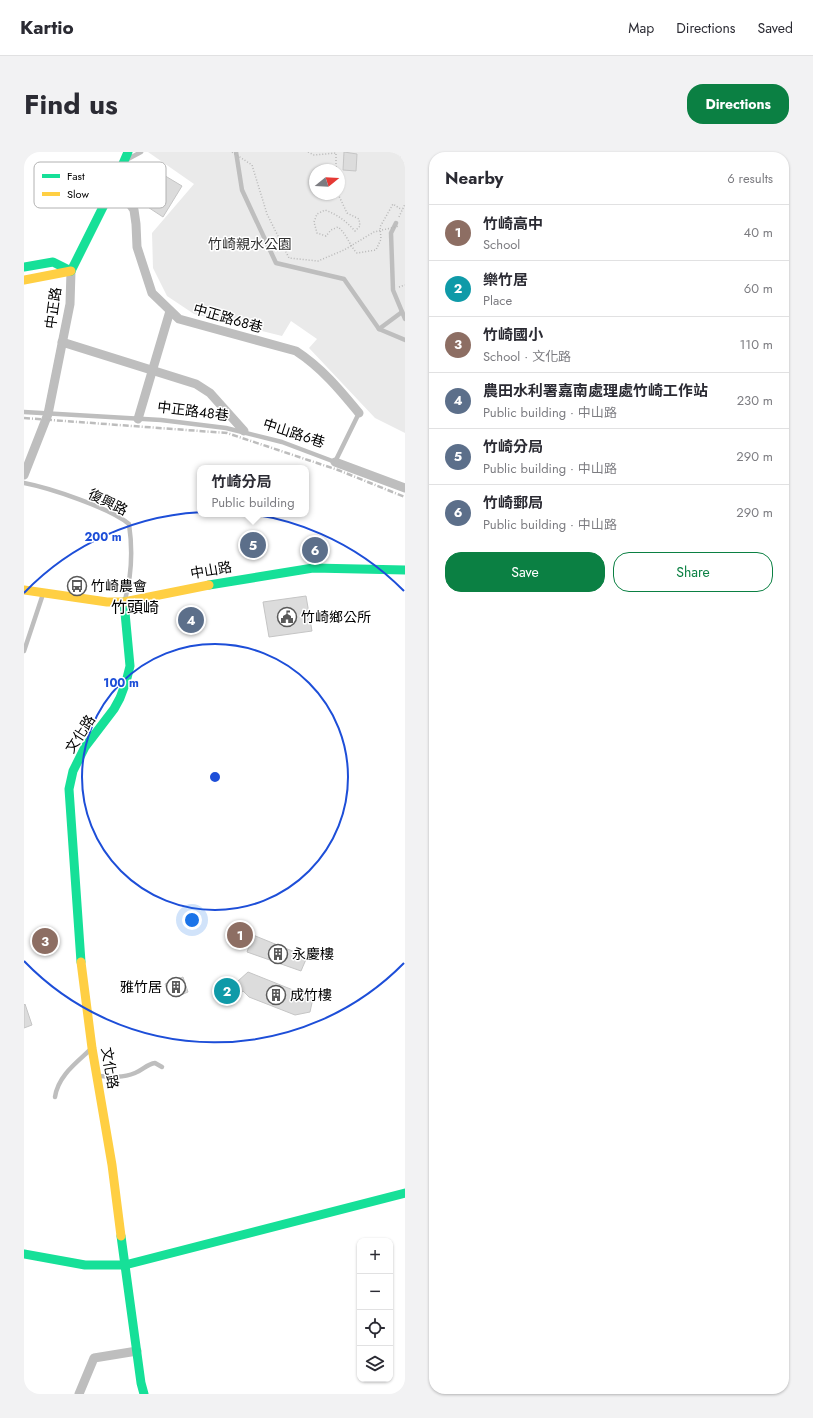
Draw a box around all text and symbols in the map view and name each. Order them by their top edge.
text: Kartio [20,14,74,41]
text: Map [628,18,654,38]
text: Directions [676,18,736,38]
text: Saved [758,18,793,38]
text: Find us [24,84,118,125]
button: Directions [687,84,789,124]
legend [34,162,166,208]
north arrow [309,164,345,200]
text: Nearby [445,166,503,190]
text: Fast [67,168,85,184]
text: 6 results [727,169,773,188]
text: Slow [67,186,89,202]
text: 竹崎高中 [483,213,543,235]
text: 1 [455,223,461,242]
text: 40 m [744,223,773,242]
park label: 竹崎親水公園 [208,234,292,254]
text: School [483,235,520,254]
text: 樂竹居 [483,269,528,291]
text: 2 [454,279,462,298]
text: 60 m [744,279,773,298]
street label: 中正路 [40,286,66,330]
text: Place [483,291,512,310]
street label: 中正路68巷 [191,299,265,337]
text: 竹崎國小 [483,324,543,346]
text: 3 [454,335,462,354]
text: 110 m [739,335,773,354]
text: School · 文化路 [483,347,571,366]
text: 農田水利署嘉南處理處竹崎工作站 [483,380,708,402]
text: 4 [453,391,463,410]
text: 230 m [737,391,773,410]
street label: 中正路48巷 [156,397,230,425]
text: Public building · 中山路 [483,403,617,422]
street label: 中山路6巷 [260,414,328,452]
text: 竹崎分局 [483,436,543,458]
text: 5 [454,447,462,466]
text: 290 m [736,447,773,466]
text: Public building · 中山路 [483,459,617,478]
popup [197,465,309,517]
text: 竹崎分局 [211,471,271,493]
street label: 復興路 [85,484,131,520]
text: 竹崎郵局 [483,492,543,514]
text: Public building [211,493,295,512]
text: 6 [454,503,462,522]
text: 290 m [736,503,773,522]
text: Public building · 中山路 [483,515,617,534]
text: 200 m [84,528,122,546]
pin: 5 [240,530,266,560]
pin: 6 [302,535,328,565]
button: Save [445,552,605,592]
button: Share [613,552,773,592]
street label: 中山路 [189,557,233,583]
bus stop icon: 竹崎農會 [66,575,88,597]
place label: 竹崎農會 [91,576,147,596]
district label: 竹頭崎 [111,596,159,619]
pin: 4 [178,605,204,635]
public building icon: 竹崎鄉公所 [276,606,298,628]
place label: 竹崎鄉公所 [301,607,371,627]
text: 100 m [103,674,139,692]
street label: 文化路 [60,711,100,757]
centre of rings [208,770,222,784]
your location [182,910,202,930]
pin: 1 [227,920,253,950]
pin: 3 [32,926,58,956]
building icon: 永慶樓 [267,943,289,965]
place label: 永慶樓 [292,944,334,964]
building icon: 雅竹居 [165,976,187,998]
pin: 2 [214,976,240,1006]
place label: 雅竹居 [120,977,162,997]
building icon: 成竹樓 [265,984,287,1006]
place label: 成竹樓 [290,985,332,1005]
street label: 文化路 [97,1046,123,1090]
map controls [357,1238,393,1382]
button: + [357,1238,393,1274]
button: − [357,1274,393,1310]
button: locate [357,1310,393,1346]
button: layers [357,1346,393,1382]

